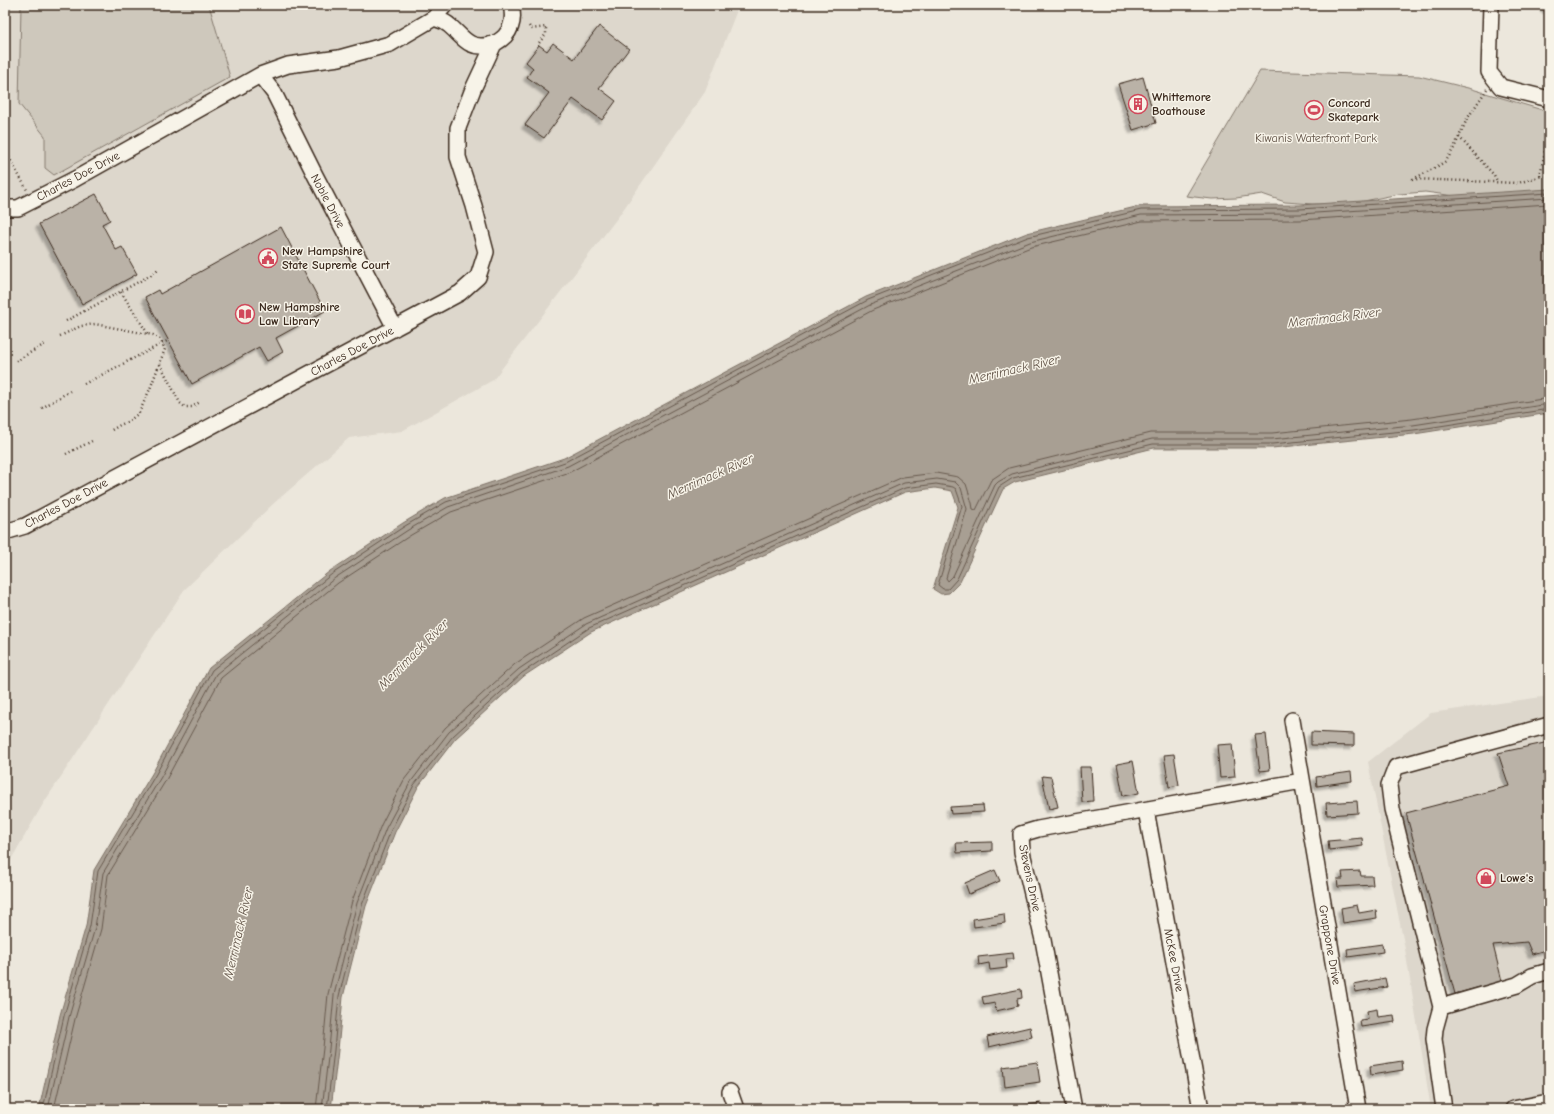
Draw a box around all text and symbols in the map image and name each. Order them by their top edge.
place label: Whittemore Boathouse [1152,90,1211,118]
building icon: Whittemore Boathouse [1127,93,1149,115]
place label: Concord Skatepark [1328,96,1379,124]
sports icon: Concord Skatepark [1303,99,1325,121]
park label: Kiwanis Waterfront Park [1255,131,1377,145]
street label: Charles Doe Drive [34,148,122,204]
street label: Noble Drive [308,172,348,230]
place label: New Hampshire State Supreme Court [282,244,391,272]
public building icon: New Hampshire State Supreme Court [257,247,279,269]
place label: New Hampshire Law Library [259,300,340,328]
library icon: New Hampshire Law Library [234,303,256,325]
water label: Merrimack River [1286,304,1382,330]
street label: Charles Doe Drive [308,323,396,379]
water label: Merrimack River [966,351,1062,387]
water label: Merrimack River [664,450,756,502]
street label: Charles Doe Drive [22,475,110,531]
water label: Merrimack River [374,615,452,693]
street label: Stevens Drive [1016,843,1044,913]
shop icon: Lowe's [1475,867,1497,889]
place label: Lowe's [1500,871,1533,885]
water label: Merrimack River [220,885,256,981]
street label: Grappone Drive [1316,904,1344,986]
street label: McKee Drive [1161,927,1187,993]

